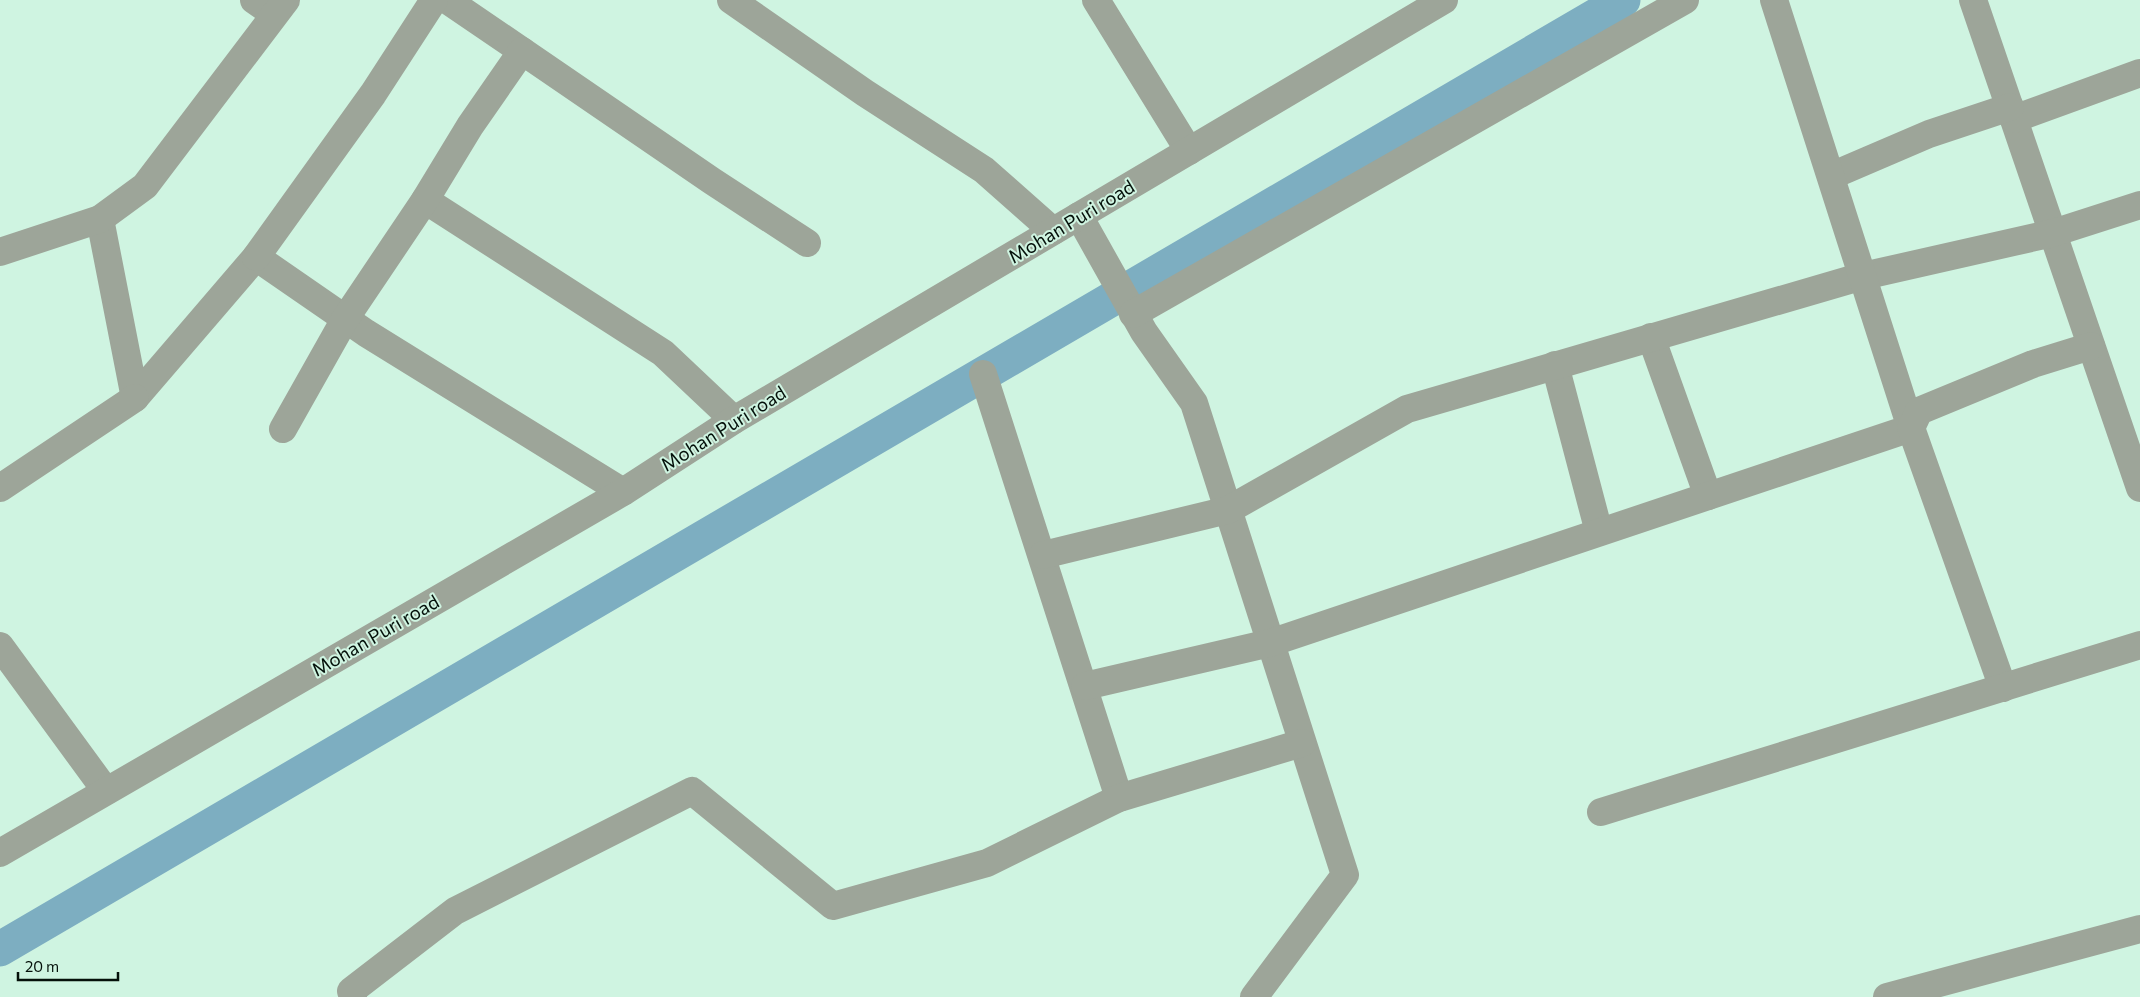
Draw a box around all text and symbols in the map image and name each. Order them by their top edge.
street label: Mohan Puri road [1004,174,1138,268]
street label: Mohan Puri road [656,380,790,476]
street label: Mohan Puri road [307,589,443,681]
scale bar [18,950,118,982]
text: 20 m [25,957,59,975]

